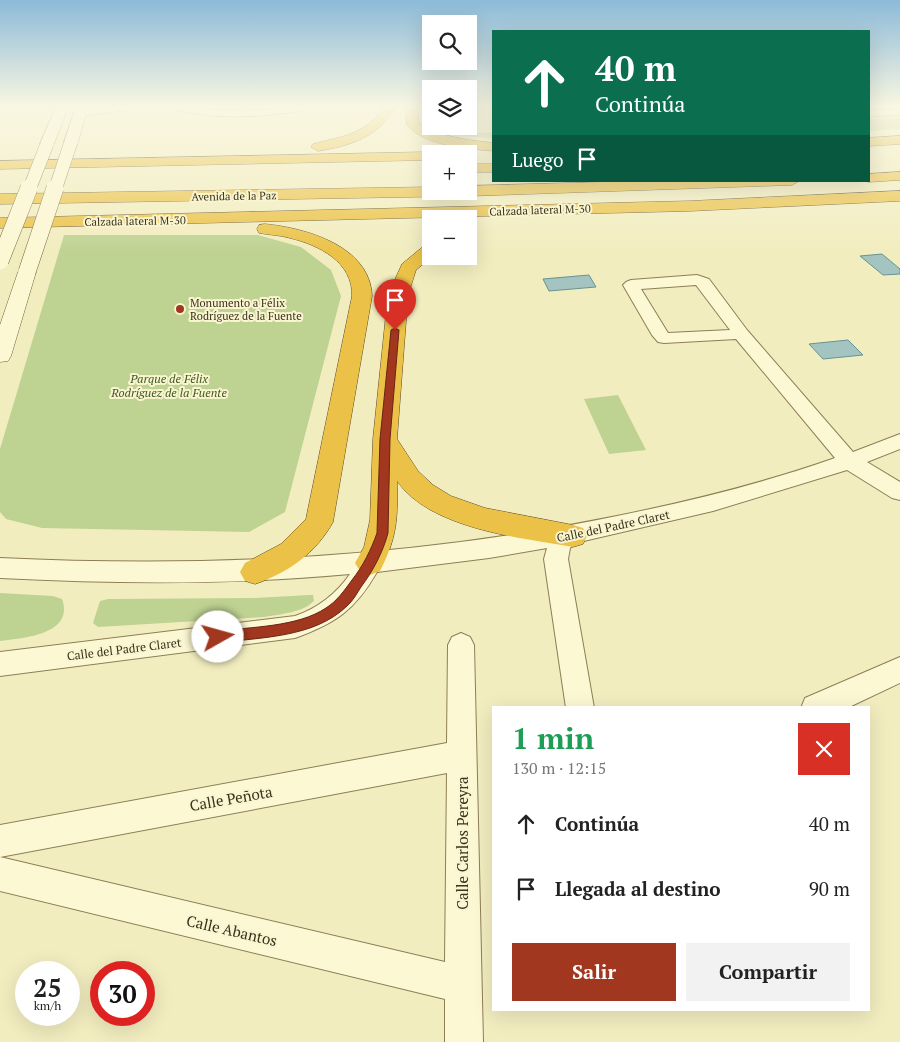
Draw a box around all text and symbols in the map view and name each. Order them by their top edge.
map controls [422,15,477,265]
button: search [422,15,477,70]
text: 40 m [595,45,676,91]
icon: ahead [512,50,577,115]
button: layers [422,80,477,135]
text: Continúa [595,89,685,118]
button: + [422,145,477,200]
icon: arrive [573,145,601,173]
text: Luego [512,147,563,172]
street label: Avenida de la Paz [191,188,277,204]
street label: Calzada lateral M-30 [489,201,591,219]
button: − [422,210,477,265]
street label: Calzada lateral M-30 [84,213,186,229]
pin [374,279,416,330]
icon: arrive [381,286,409,314]
place label: Monumento a Félix Rodríguez de la Fuente [190,296,302,323]
marker: Monumento a Félix Rodríguez de la Fuente [174,303,186,315]
park label: Parque de Félix Rodríguez de la Fuente [110,371,227,400]
street label: Calle del Padre Claret [555,507,671,545]
position arrow [191,610,243,662]
street label: Calle del Padre Claret [66,634,183,663]
text: 1 min [512,718,594,758]
button: close [798,723,850,775]
text: 130 m · 12:15 [512,757,606,779]
street label: Calle Carlos Pereyra [452,776,472,910]
street label: Calle Peñota [188,781,274,815]
icon: ahead [512,810,540,838]
text: Continúa [555,811,639,836]
text: 40 m [809,811,850,836]
icon: arrive [512,875,540,903]
text: Llegada al destino [555,876,721,901]
text: 90 m [809,876,850,901]
street label: Calle Abantos [185,910,279,950]
button: Salir [512,943,676,1001]
button: Compartir [686,943,850,1001]
speed limit sign: 30 [90,961,155,1026]
text: 25 [33,971,62,1004]
text: km/h [34,998,61,1013]

